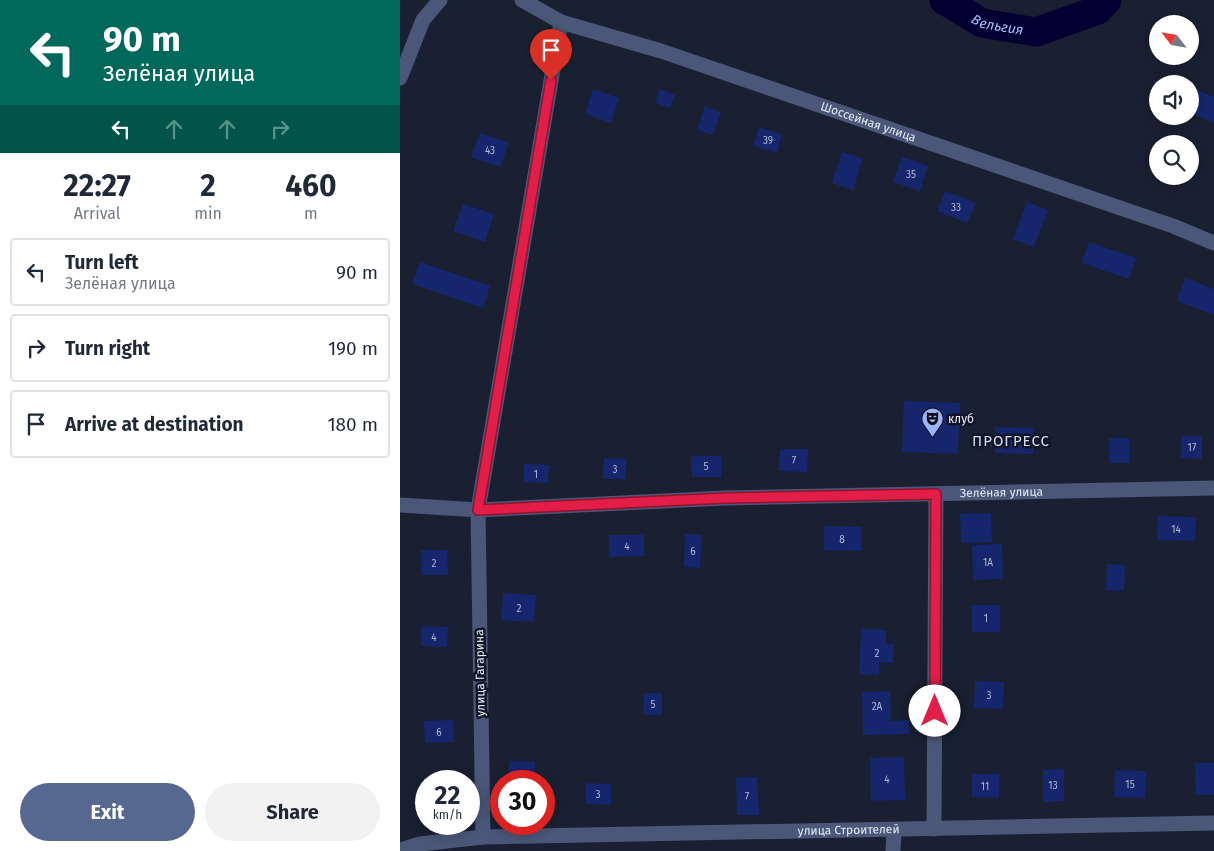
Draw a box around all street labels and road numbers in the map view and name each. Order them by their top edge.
street label: Шоссейная улица [819,99,918,145]
street label: Зелёная улица [960,484,1043,500]
street label: улица Гагарина [472,629,488,717]
street label: улица Строителей [798,822,900,838]

